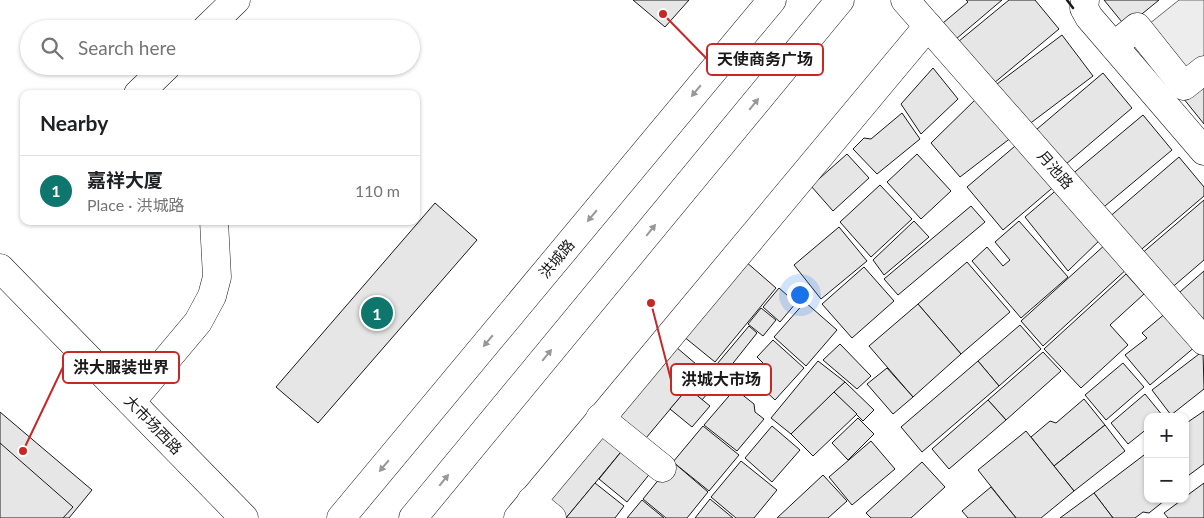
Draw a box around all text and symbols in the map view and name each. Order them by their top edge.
search box [20,20,420,75]
icon: search [38,34,66,62]
text: Search here [78,36,176,59]
callout: 天使商务广场 [707,44,823,75]
text: 天使商务广场 [717,49,813,68]
one-way arrow [691,85,702,98]
one-way arrow [749,98,760,111]
text: Nearby [40,110,108,135]
street label: 月池路 [1034,146,1077,192]
text: 嘉祥大厦 [87,168,163,191]
text: 1 [51,181,61,200]
text: 110 m [355,181,400,200]
text: Place · 洪城路 [87,195,185,214]
one-way arrow [587,209,598,222]
one-way arrow [645,223,656,236]
street label: 洪城路 [535,235,578,281]
your location [787,282,813,308]
pin: 1 [361,294,393,332]
one-way arrow [483,334,494,347]
one-way arrow [542,349,553,362]
callout: 洪大服装世界 [63,352,179,383]
text: 洪大服装世界 [73,357,169,376]
callout: 洪城大市场 [671,364,771,395]
text: 洪城大市场 [681,369,761,388]
street label: 大市场西路 [121,391,186,458]
map controls [1144,413,1189,503]
button: + [1144,413,1189,458]
button: − [1144,458,1189,503]
one-way arrow [379,459,390,472]
one-way arrow [438,475,450,487]

